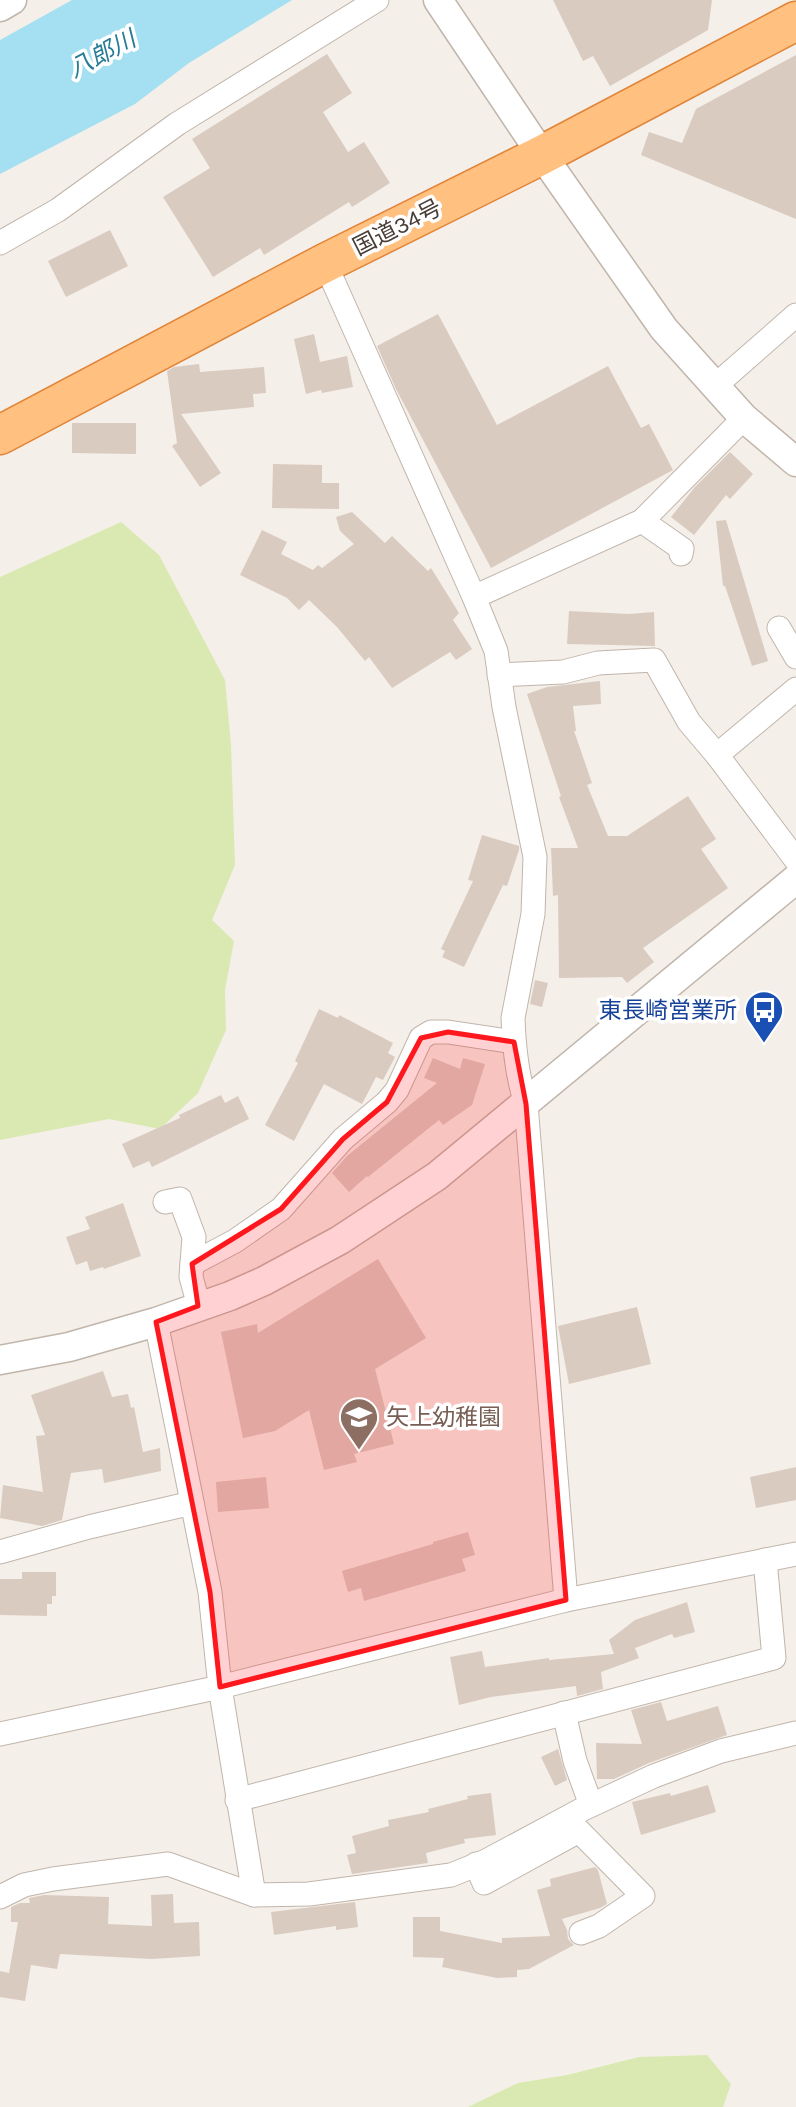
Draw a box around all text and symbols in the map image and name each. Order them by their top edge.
water label: 八郎川 [64,23,143,83]
street label: 国道34号 [349,194,446,261]
bus stop icon: 東長崎営業所 [743,989,785,1044]
place label: 東長崎営業所 [599,997,737,1024]
school or university icon: 矢上幼稚園 [338,1396,380,1451]
place label: 矢上幼稚園 [386,1404,501,1431]

